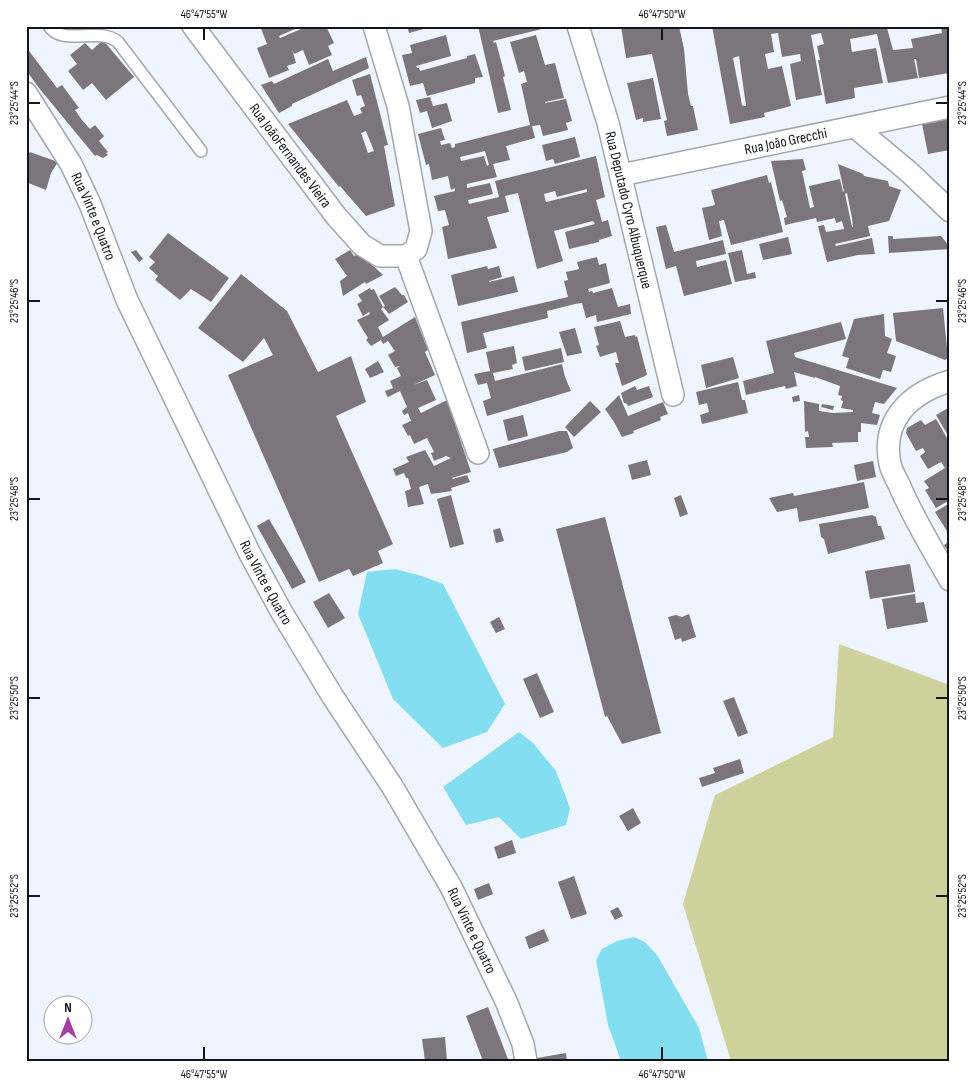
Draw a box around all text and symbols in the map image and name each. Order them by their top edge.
text: 46°47'55"W [181,7,227,22]
text: 46°47'50"W [638,7,686,22]
text: 23°25'44"S [7,81,22,125]
text: 23°25'44"S [955,81,970,125]
street label: Rua JoãoFernandes Vieira [245,100,336,211]
street label: Rua João Grecchi [743,123,829,159]
street label: Rua Deputado Cyro Albuquerque [601,129,657,291]
street label: Rua Vinte e Quatro [67,169,120,263]
text: 23°25'46"S [7,279,22,323]
text: 23°25'46"S [955,279,970,323]
text: 23°25'48"S [7,477,22,521]
text: 23°25'48"S [955,477,970,521]
street label: Rua Vinte e Quatro [235,537,297,628]
text: 23°25'50"S [7,676,22,720]
text: 23°25'50"S [955,676,970,720]
text: 23°25'52"S [7,874,22,918]
text: 23°25'52"S [955,874,970,918]
street label: Rua Vinte e Quatro [443,885,501,977]
north arrow [42,994,92,1044]
text: N [64,999,72,1016]
text: 46°47'55"W [181,1067,227,1082]
text: 46°47'50"W [638,1067,686,1082]

